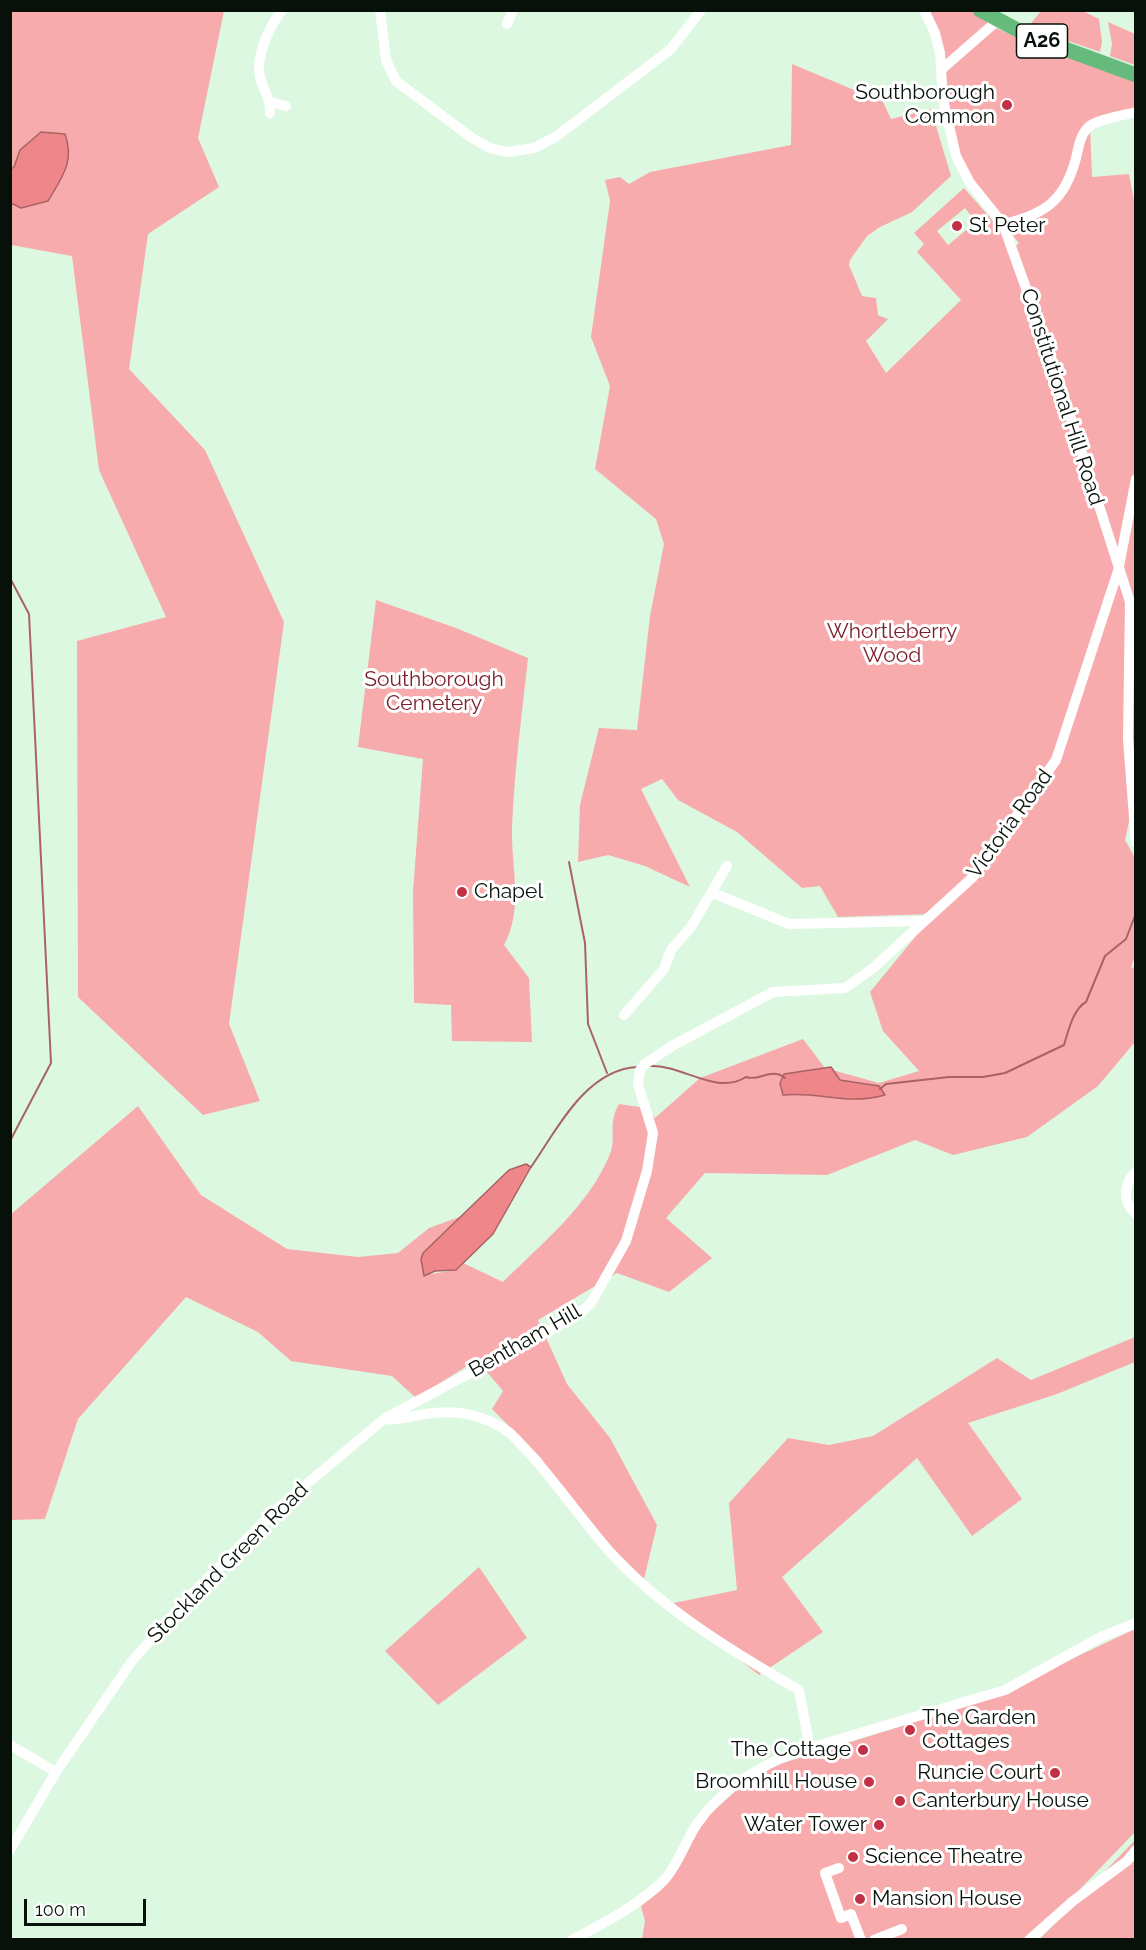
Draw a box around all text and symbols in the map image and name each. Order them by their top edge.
road number: A26 [1016,24,1068,58]
place label: Southborough Common [855,80,995,130]
marker: Southborough Common [1000,98,1014,112]
place label: St Peter [969,213,1046,239]
marker: St Peter [950,219,964,233]
street label: Constitutional Hill Road [1015,285,1109,509]
park label: Whortleberry Wood [827,619,957,669]
park label: Southborough Cemetery [364,667,504,717]
street label: Victoria Road [962,764,1058,884]
place label: Chapel [474,879,543,905]
marker: Chapel [455,885,469,899]
street label: Bentham Hill [464,1299,586,1383]
street label: Stockland Green Road [142,1477,314,1649]
place label: The Garden Cottages [922,1705,1036,1755]
marker: The Garden Cottages [903,1723,917,1737]
place label: The Cottage [731,1737,851,1763]
marker: The Cottage [856,1743,870,1757]
place label: Runcie Court [917,1760,1043,1786]
marker: Runcie Court [1048,1766,1062,1780]
place label: Broomhill House [695,1769,857,1795]
marker: Broomhill House [862,1775,876,1789]
place label: Canterbury House [912,1788,1089,1814]
marker: Canterbury House [893,1794,907,1808]
place label: Water Tower [744,1812,867,1838]
marker: Water Tower [872,1818,886,1832]
place label: Science Theatre [865,1844,1023,1870]
marker: Science Theatre [846,1850,860,1864]
place label: Mansion House [872,1886,1022,1912]
scale bar [27,1887,148,1925]
marker: Mansion House [853,1892,867,1906]
text: 100 m [35,1899,86,1920]

